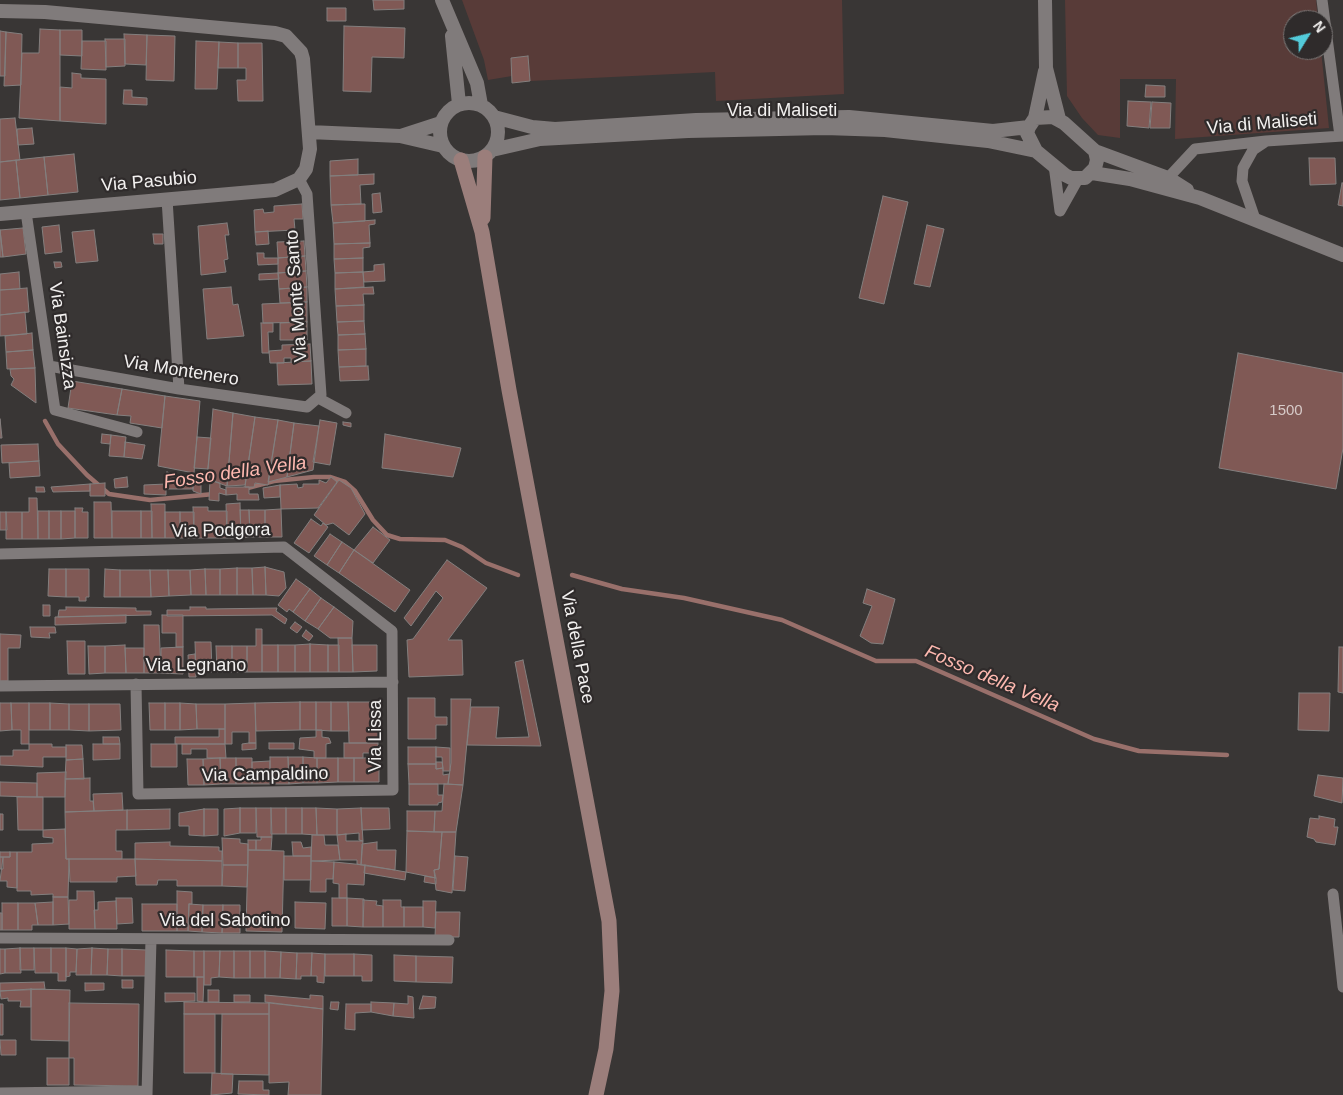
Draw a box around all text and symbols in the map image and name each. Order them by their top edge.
north arrow [1283,10,1333,60]
text: N [1310,18,1329,36]
street label: Via di Maliseti [727,100,837,122]
street label: Via di Maliseti [1206,108,1318,140]
street label: Via Pasubio [100,167,198,197]
street label: Via Monte Santo [282,229,312,363]
street label: Via Bainsizza [44,281,80,391]
street label: Via Montenero [122,351,240,391]
house number: 1500 [1269,402,1303,420]
water label: Fosso della Vella [162,452,308,494]
street label: Via Podgora [171,519,271,543]
street label: Via della Pace [555,589,599,705]
water label: Fosso della Vella [921,640,1063,718]
street label: Via Legnano [146,655,246,677]
street label: Via Lissa [365,700,387,772]
street label: Via Campaldino [201,763,329,787]
street label: Via del Sabotino [160,910,290,932]

